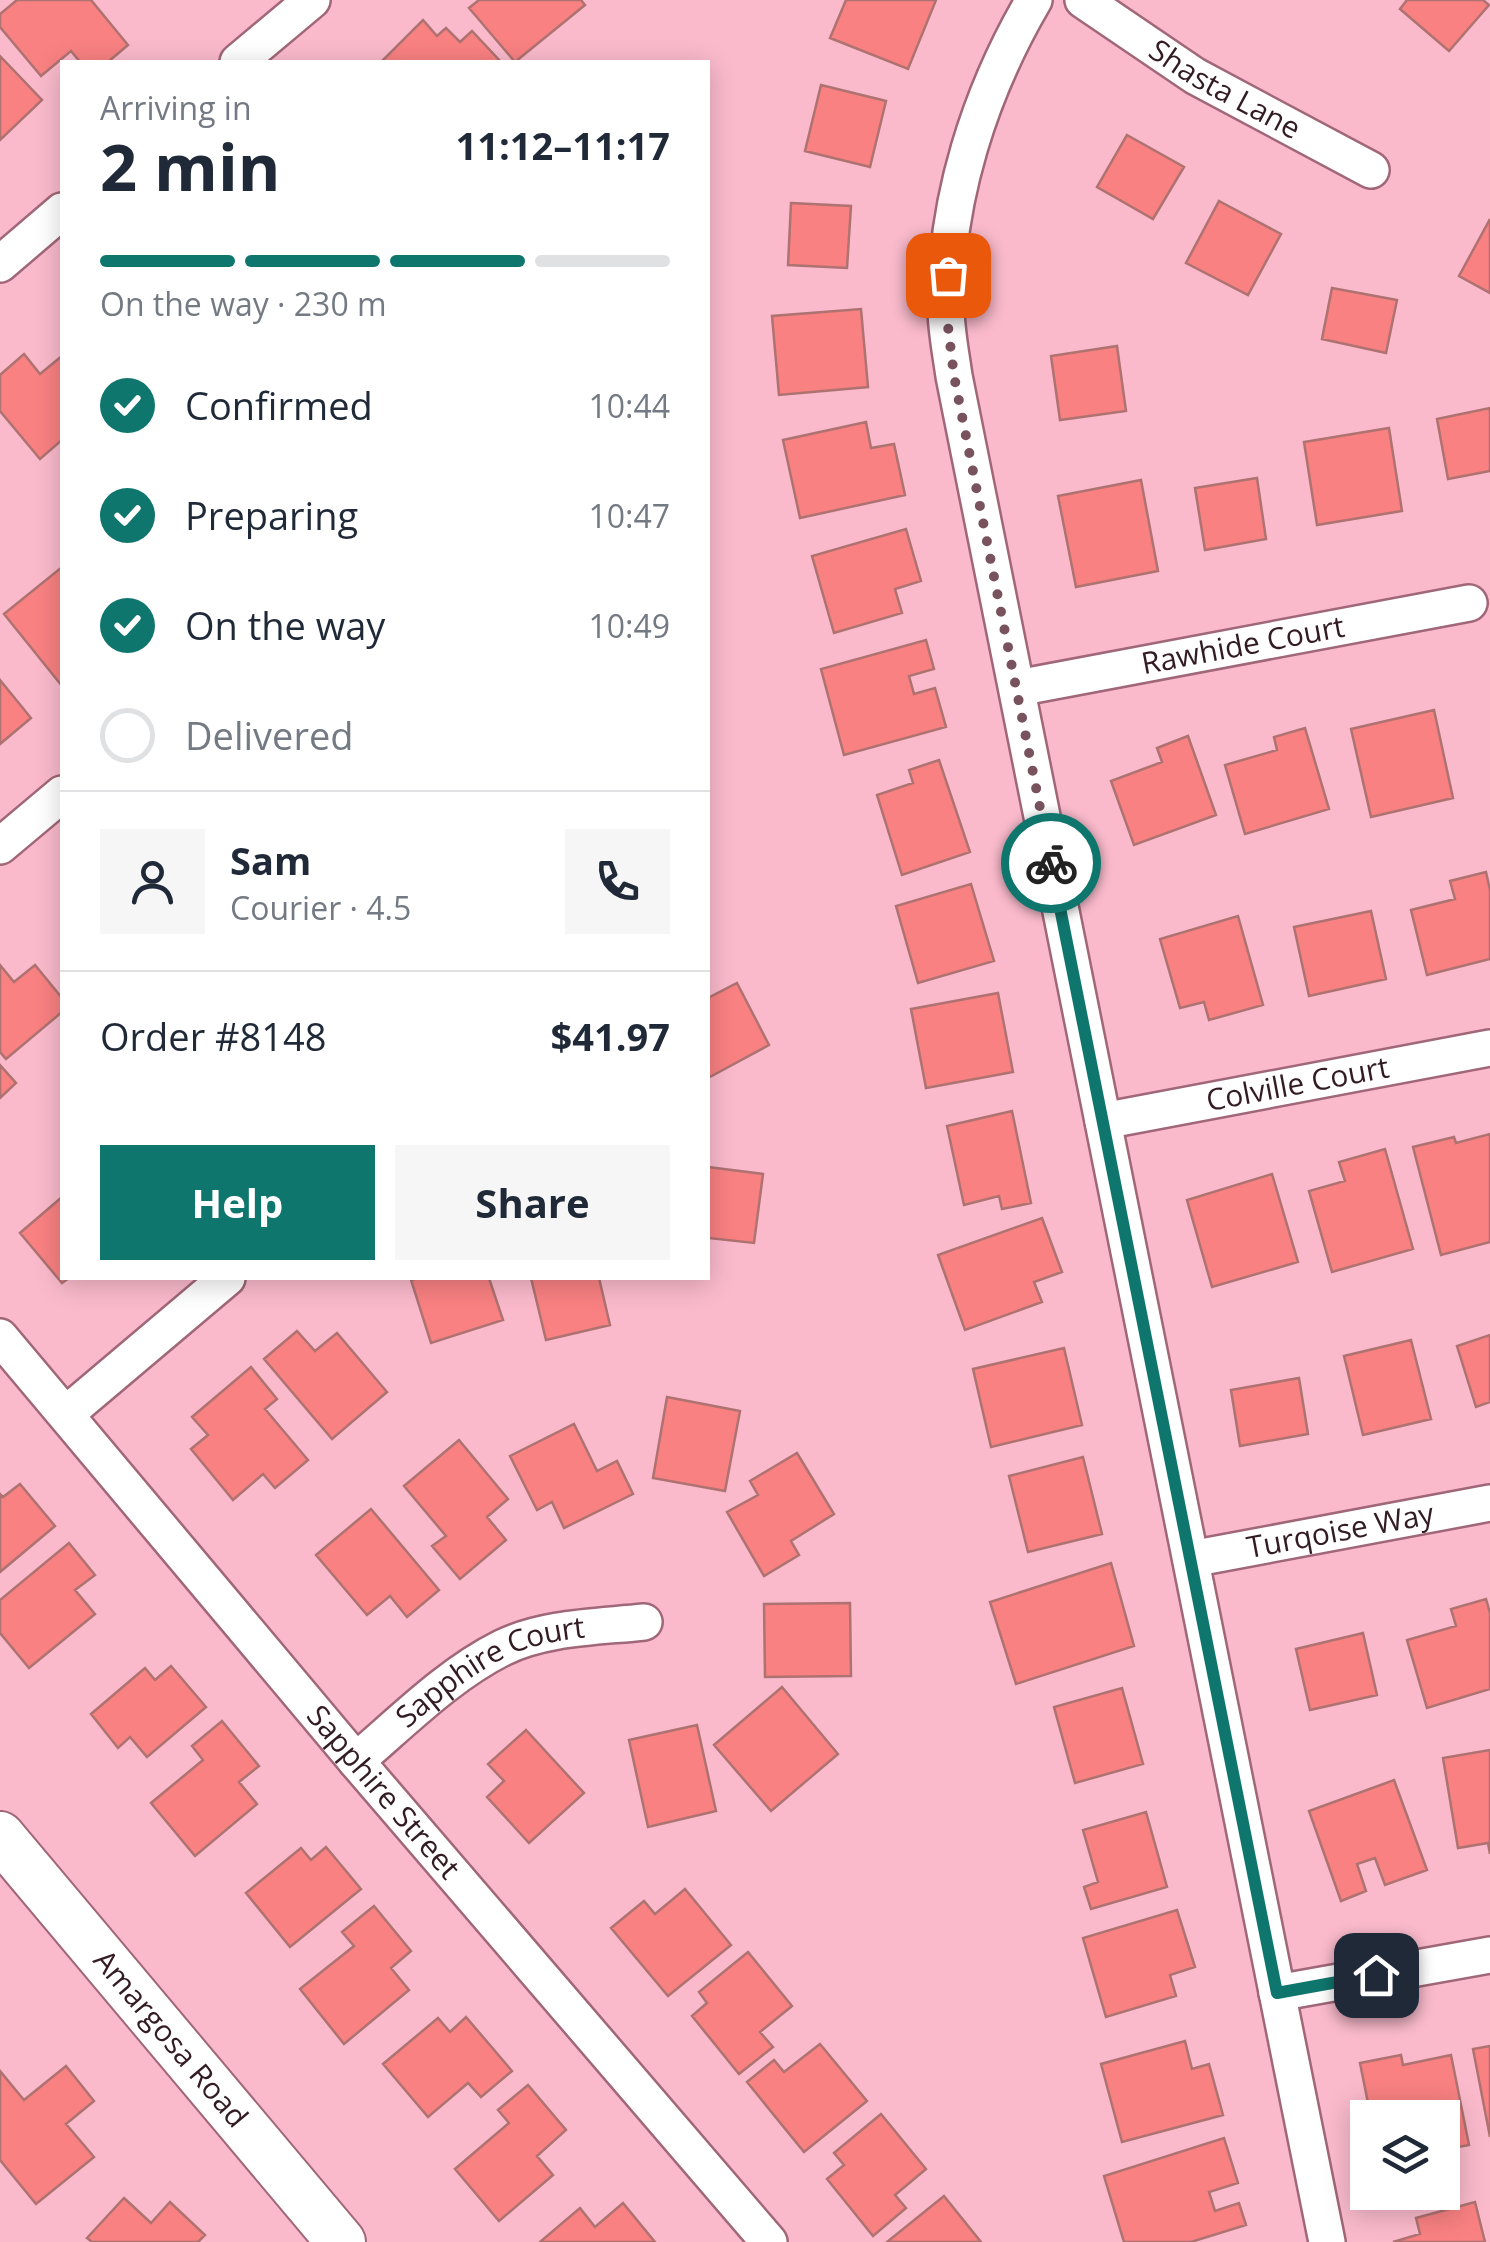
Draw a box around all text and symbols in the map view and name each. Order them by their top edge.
street label: Shasta Lane [1142,29,1309,148]
text: Arriving in [100,86,252,129]
text: 11:12–11:17 [456,119,670,171]
text: 2 min [100,122,280,210]
pin [906,233,991,318]
icon: bag [921,248,976,303]
text: On the way · 230 m [100,282,387,325]
icon: check [100,378,155,433]
text: Confirmed [185,379,373,431]
text: 10:44 [588,384,670,427]
icon: check [100,488,155,543]
text: Preparing [185,489,358,541]
text: 10:47 [588,494,670,537]
icon: check [100,598,155,653]
text: On the way [185,599,385,651]
text: 10:49 [588,604,670,647]
street label: Rawhide Court [1138,605,1348,683]
text: Delivered [185,709,354,761]
courier [1001,813,1101,913]
button: person [100,829,205,934]
button: phone [565,829,670,934]
text: Sam [230,834,311,886]
icon: bike [1024,836,1079,891]
text: Courier · 4.5 [230,886,411,929]
text: Order #8148 [100,1010,327,1062]
text: $41.97 [551,1010,670,1062]
street label: Colville Court [1202,1046,1392,1120]
button: Help [100,1145,375,1260]
button: Share [395,1145,670,1260]
street label: Turqoise Way [1243,1492,1438,1567]
street label: Sapphire Court [386,1606,587,1736]
street label: Sapphire Street [298,1696,470,1887]
pin [1334,1933,1419,2018]
street label: Amargosa Road [85,1940,258,2136]
icon: home [1349,1948,1404,2003]
map controls [1350,2100,1460,2210]
button: layers [1350,2100,1460,2210]

